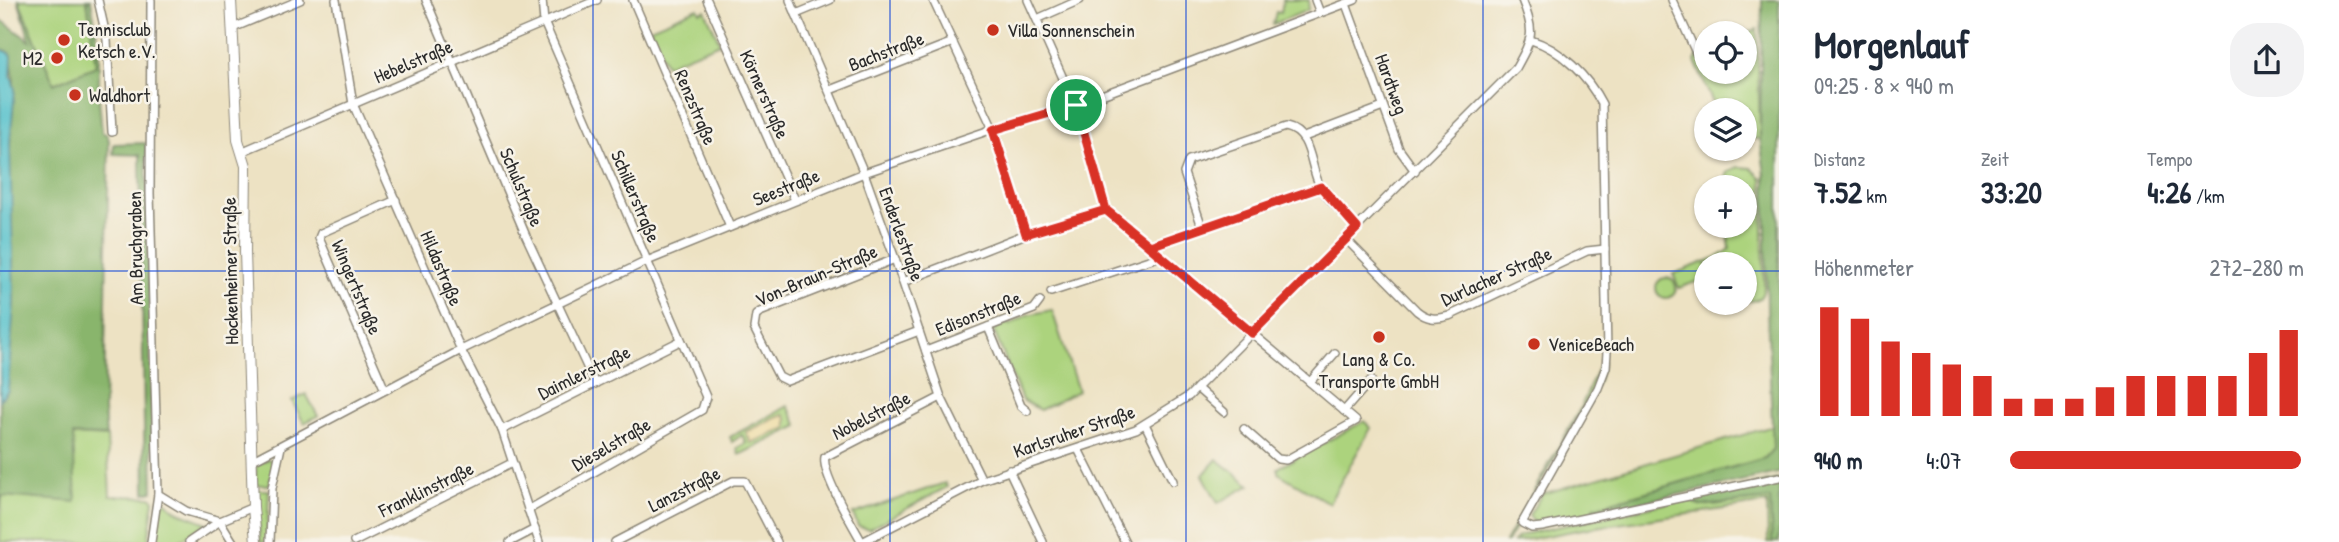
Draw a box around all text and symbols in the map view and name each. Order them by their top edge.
place label: Tennisclub Ketsch e.V. [78,16,155,64]
place label: Villa Sonnenschein [1007,17,1135,43]
text: Morgenlauf [1814,18,1970,70]
map controls [1694,21,1757,315]
button: locate [1694,21,1757,84]
marker: Villa Sonnenschein [985,22,1001,38]
button: share [2230,23,2304,97]
street label: Bachstraße [845,25,928,77]
marker: Tennisclub Ketsch e.V. [56,32,72,48]
street label: Hebelstraße [370,33,457,89]
place label: M2 [23,45,43,71]
street label: Körnerstraße [734,45,796,143]
marker: M2 [49,50,65,66]
street label: Hardtweg [1369,50,1415,118]
street label: Renzstraße [669,65,724,149]
text: 09:25 · 8 × 940 m [1814,70,1954,101]
pin [1046,75,1106,135]
place label: Waldhort [89,82,151,108]
icon: arrive [1057,86,1095,124]
marker: Waldhort [67,87,83,103]
button: layers [1694,98,1757,161]
street label: Schulstraße [494,144,550,231]
street label: Schillerstraße [605,146,667,246]
text: Distanz [1814,146,1865,172]
text: Zeit [1981,146,2009,172]
text: Tempo [2147,146,2193,172]
street label: Seestraße [749,162,824,212]
text: 7.52 [1814,172,1862,212]
text: 33:20 [1981,172,2042,212]
text: 4:26 [2147,172,2192,212]
button: + [1694,175,1757,238]
street label: Enderlestraße [873,183,931,285]
text: km [1862,183,1887,209]
text: /km [2192,183,2225,209]
street label: Am Bruchgraben [121,191,149,305]
street label: Hockenheimer Straße [216,197,244,345]
street label: Hildastraße [415,226,470,310]
street label: Wingertstraße [325,236,389,339]
street label: Von-Braun-Straße [751,237,882,312]
street label: Durlacher Straße [1436,240,1556,312]
button: − [1694,252,1757,315]
text: Höhenmeter [1814,252,1914,283]
text: 272–280 m [2209,252,2304,283]
street label: Edisonstraße [931,284,1025,342]
marker: Lang & Co. Transporte GmbH [1371,329,1387,345]
place label: VeniceBeach [1548,331,1634,357]
marker: VeniceBeach [1526,336,1542,352]
street label: Daimlerstraße [533,338,635,406]
place label: Lang & Co. Transporte GmbH [1319,346,1439,394]
street label: Nobelstraße [827,384,915,446]
street label: Karlsruher Straße [1010,398,1139,464]
street label: Dieselstraße [567,411,656,477]
text: 940 m [1814,445,1862,476]
text: 4:07 [1926,445,1962,476]
street label: Franklinstraße [373,455,478,524]
street label: Lanzstraße [644,460,725,518]

